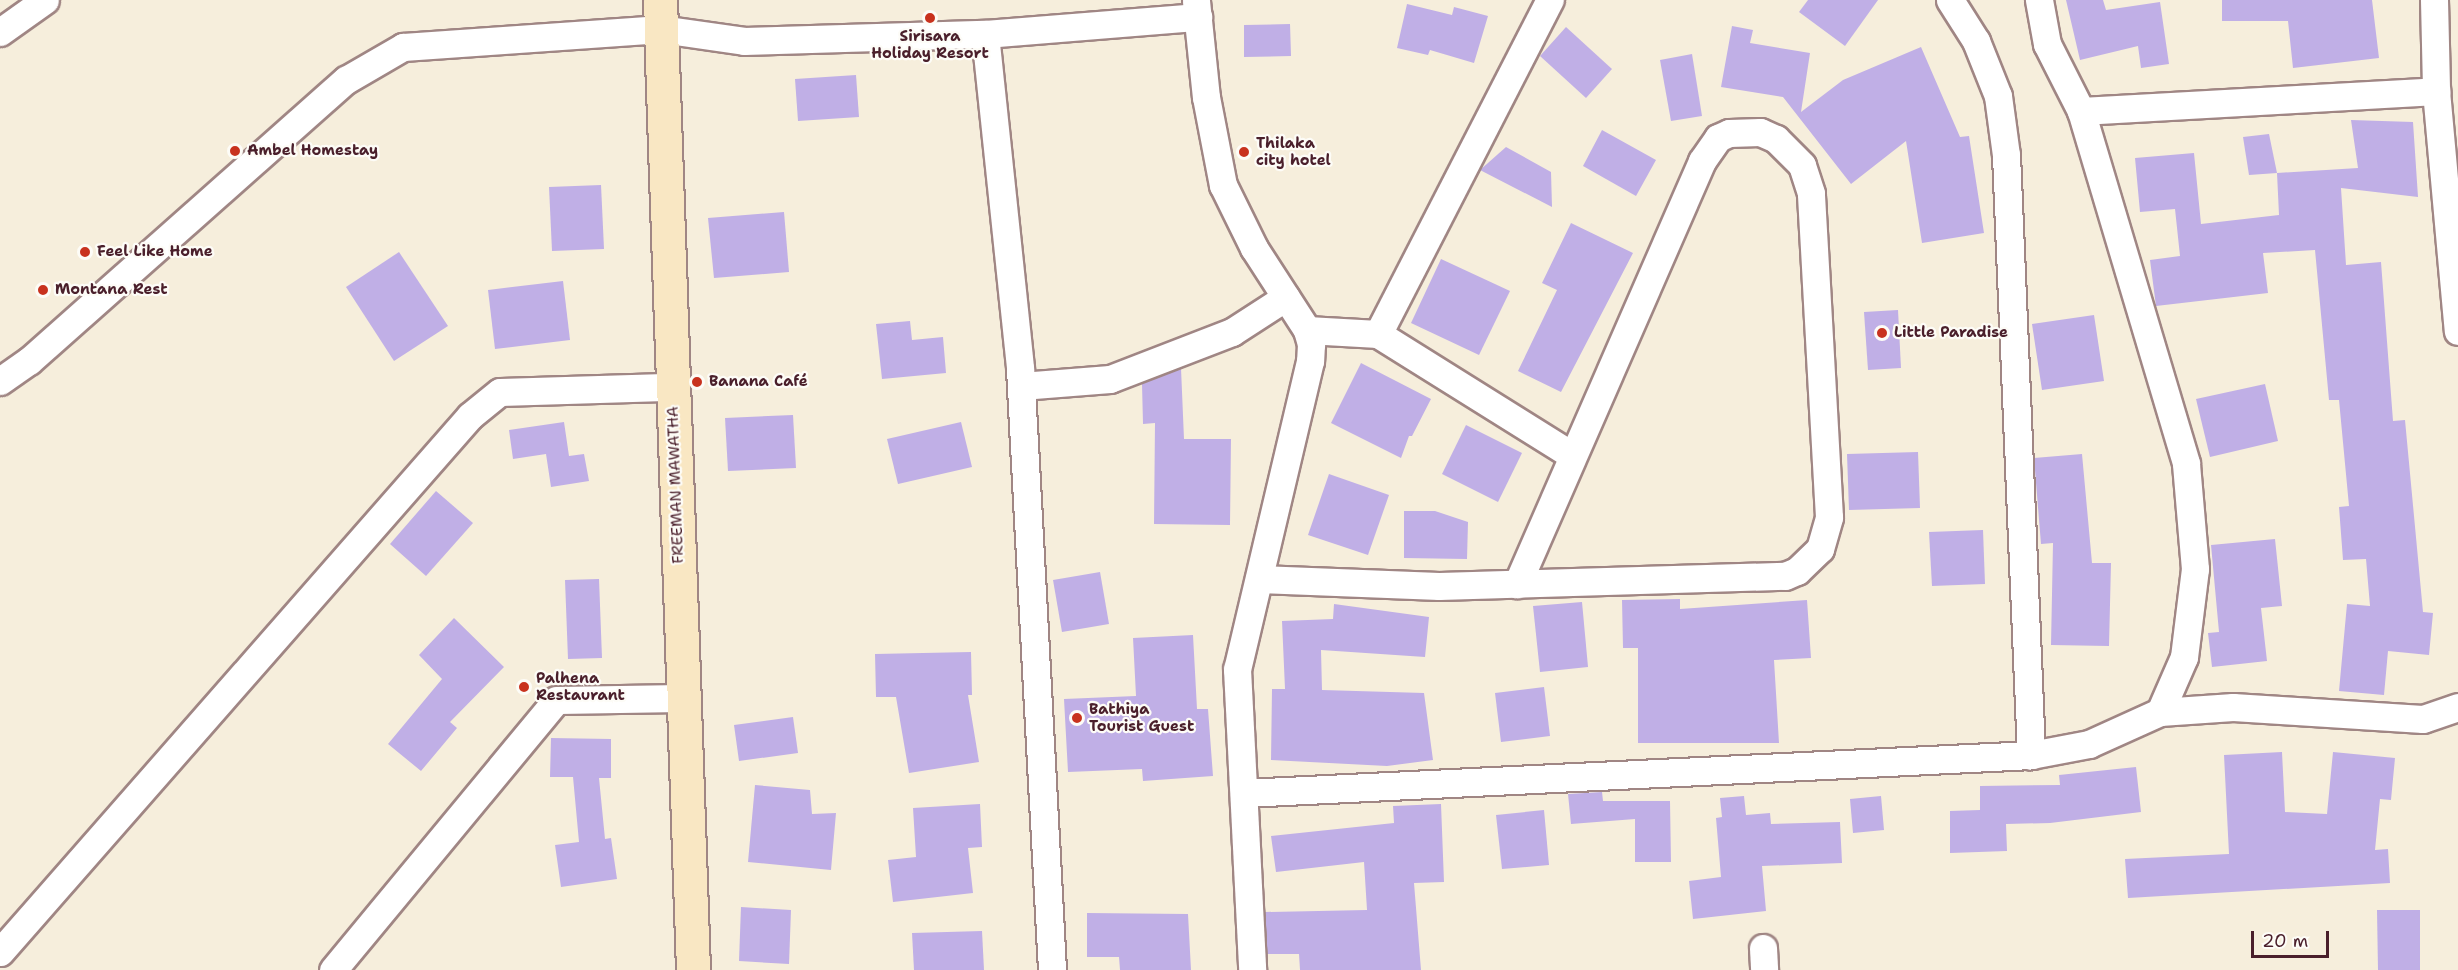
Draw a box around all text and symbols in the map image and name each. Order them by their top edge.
marker: Sirisara Holiday Resort [923,11,937,25]
place label: Sirisara Holiday Resort [871,27,989,62]
place label: Thilaka city hotel [1256,134,1331,169]
place label: Ambel Homestay [247,142,378,160]
marker: Ambel Homestay [228,144,242,158]
marker: Thilaka city hotel [1237,145,1251,159]
place label: Feel Like Home [97,243,213,261]
marker: Feel Like Home [78,245,92,259]
place label: Montana Rest [55,281,168,299]
marker: Montana Rest [36,283,50,297]
place label: Little Paradise [1894,324,2008,342]
marker: Little Paradise [1875,326,1889,340]
place label: Banana Café [709,373,808,391]
marker: Banana Café [690,375,704,389]
street label: FREEMAN MAWATHA [664,406,688,564]
place label: Palhena Restaurant [536,669,625,704]
marker: Palhena Restaurant [517,680,531,694]
place label: Bathiya Tourist Guest [1089,700,1194,735]
marker: Bathiya Tourist Guest [1070,711,1084,725]
scale bar [2254,919,2332,957]
text: 20 m [2262,929,2308,953]

